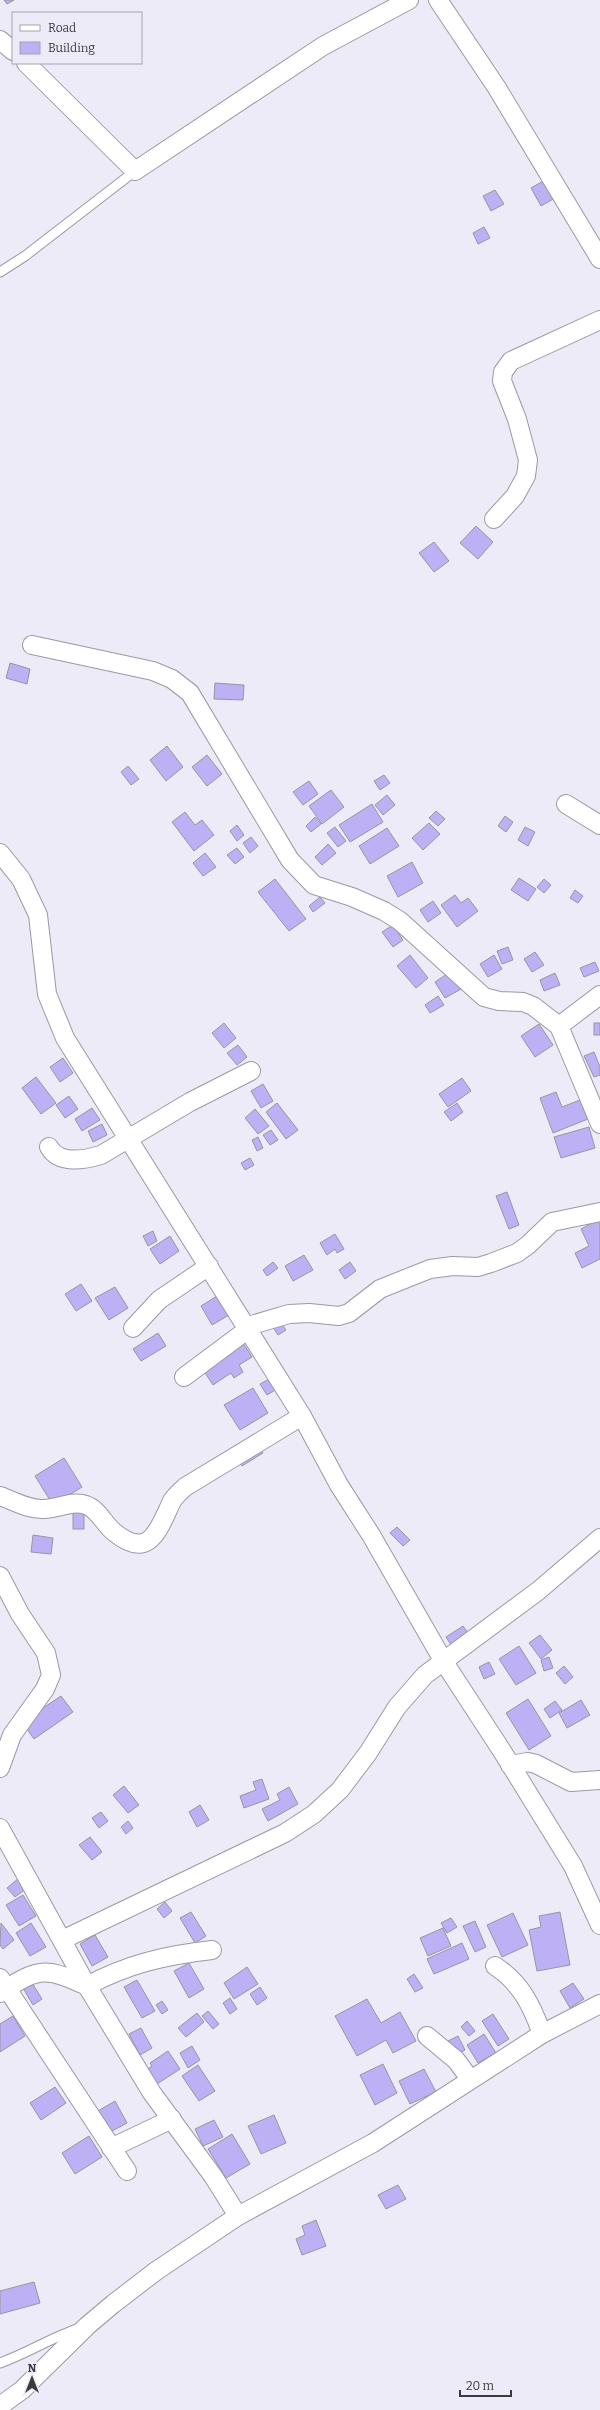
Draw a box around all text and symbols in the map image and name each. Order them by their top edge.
legend [12,12,142,64]
text: Road [48,21,76,35]
text: Building [48,41,95,55]
north arrow [12,2358,52,2398]
text: N [28,2362,37,2375]
scale bar [460,2372,511,2398]
text: 20 m [466,2379,495,2393]

